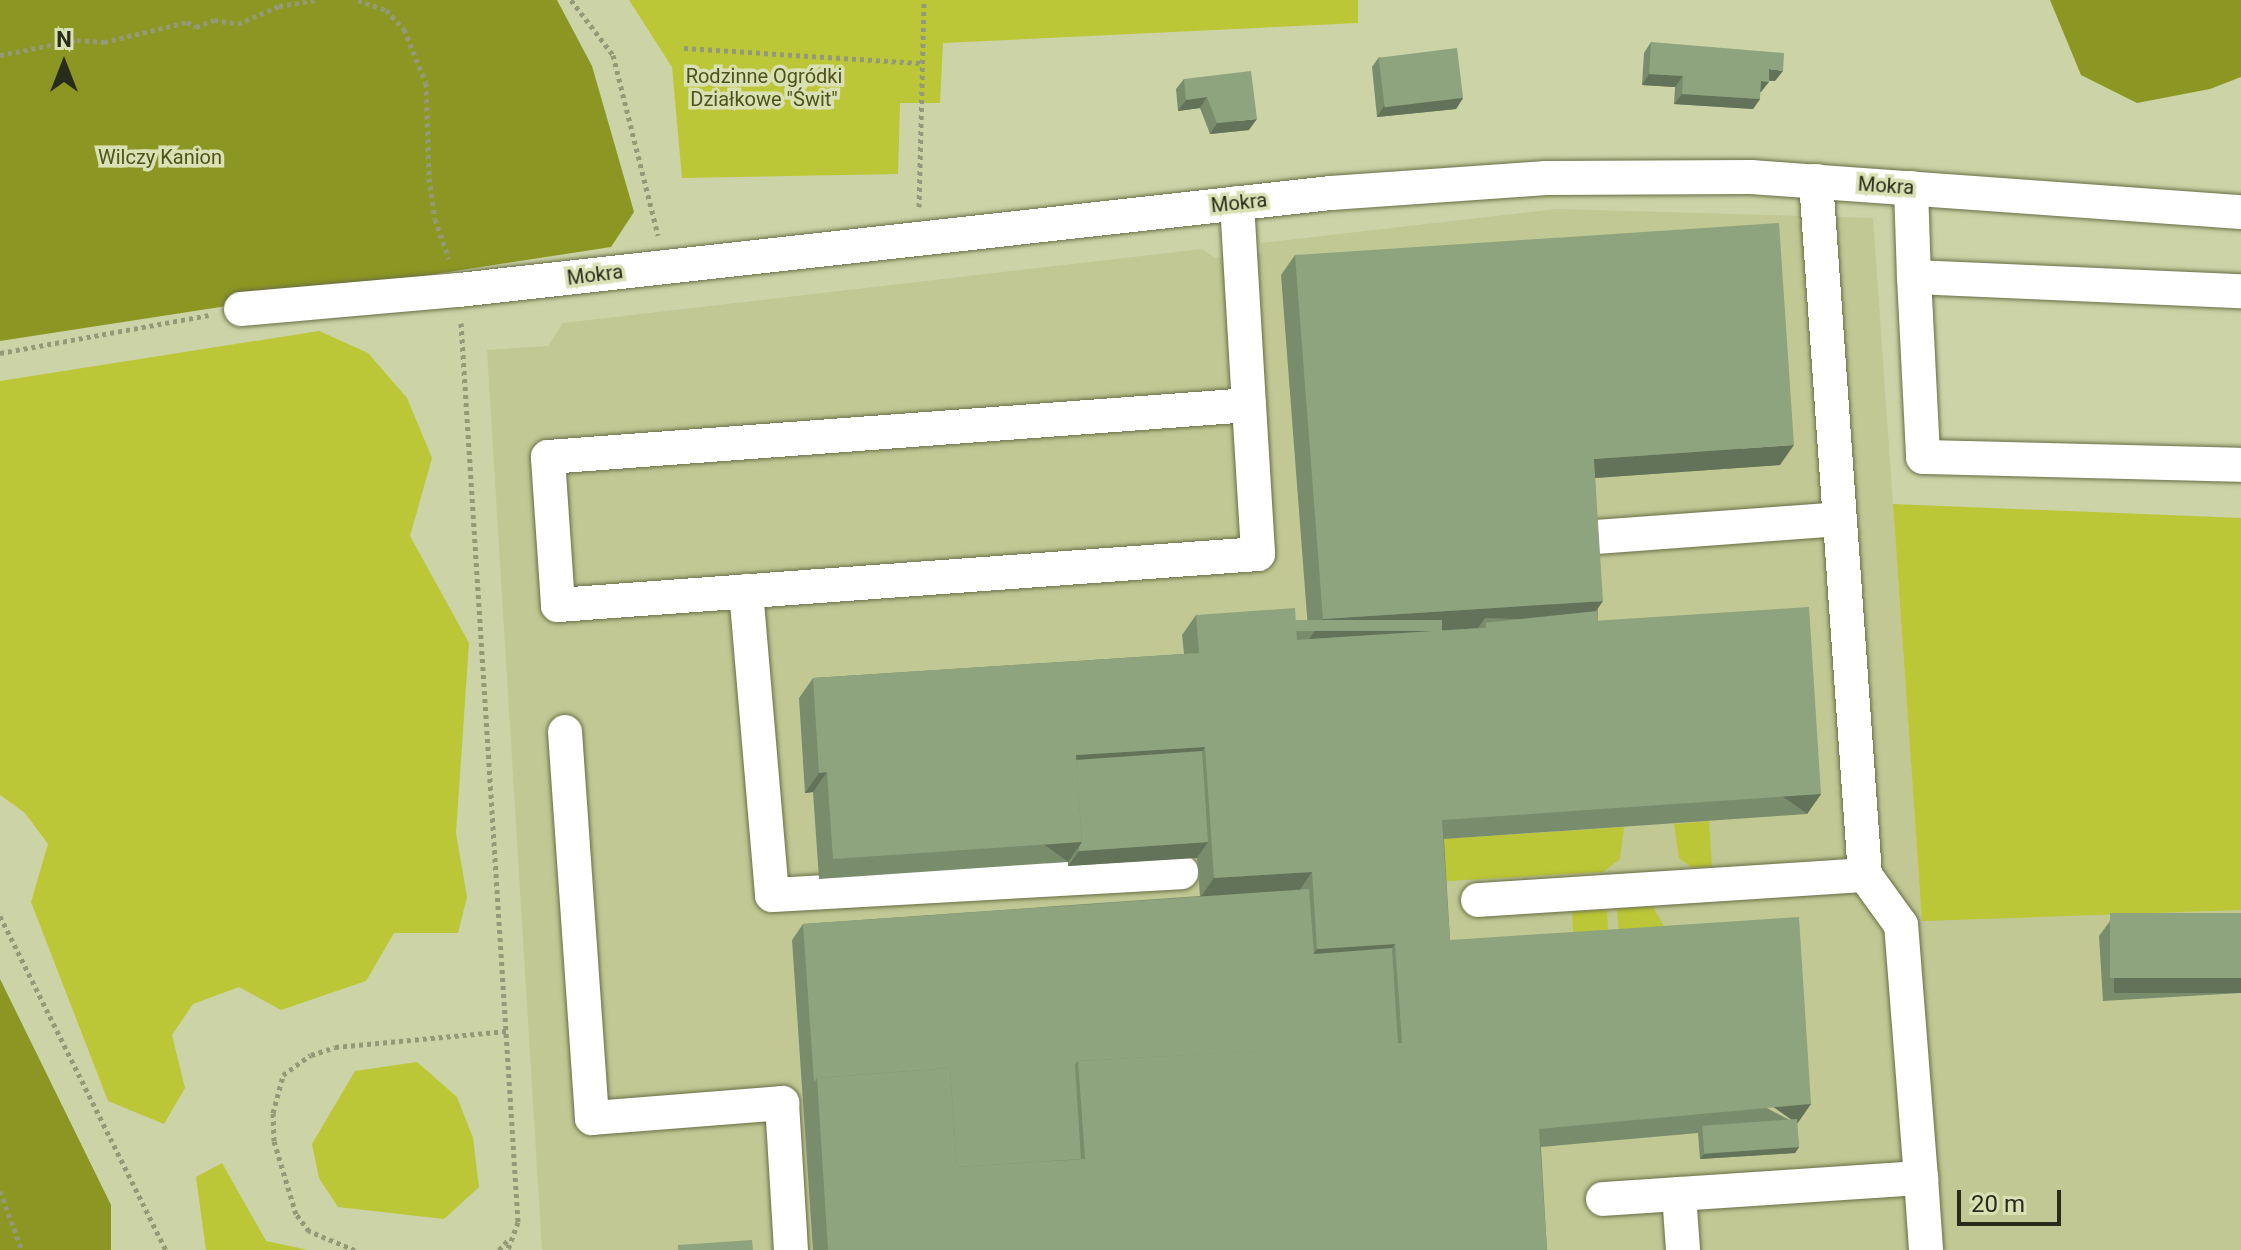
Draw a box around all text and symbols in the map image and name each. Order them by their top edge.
north arrow [24,24,104,104]
text: N [56,27,72,52]
park label: Rodzinne Ogródki Działkowe "Świt" [686,65,842,112]
park label: Wilczy Kanion [98,145,222,169]
street label: Mokra [1857,172,1915,200]
street label: Mokra [1210,188,1268,218]
street label: Mokra [566,260,624,290]
scale bar [1961,1174,2065,1224]
text: 20 m [1971,1190,2025,1218]

